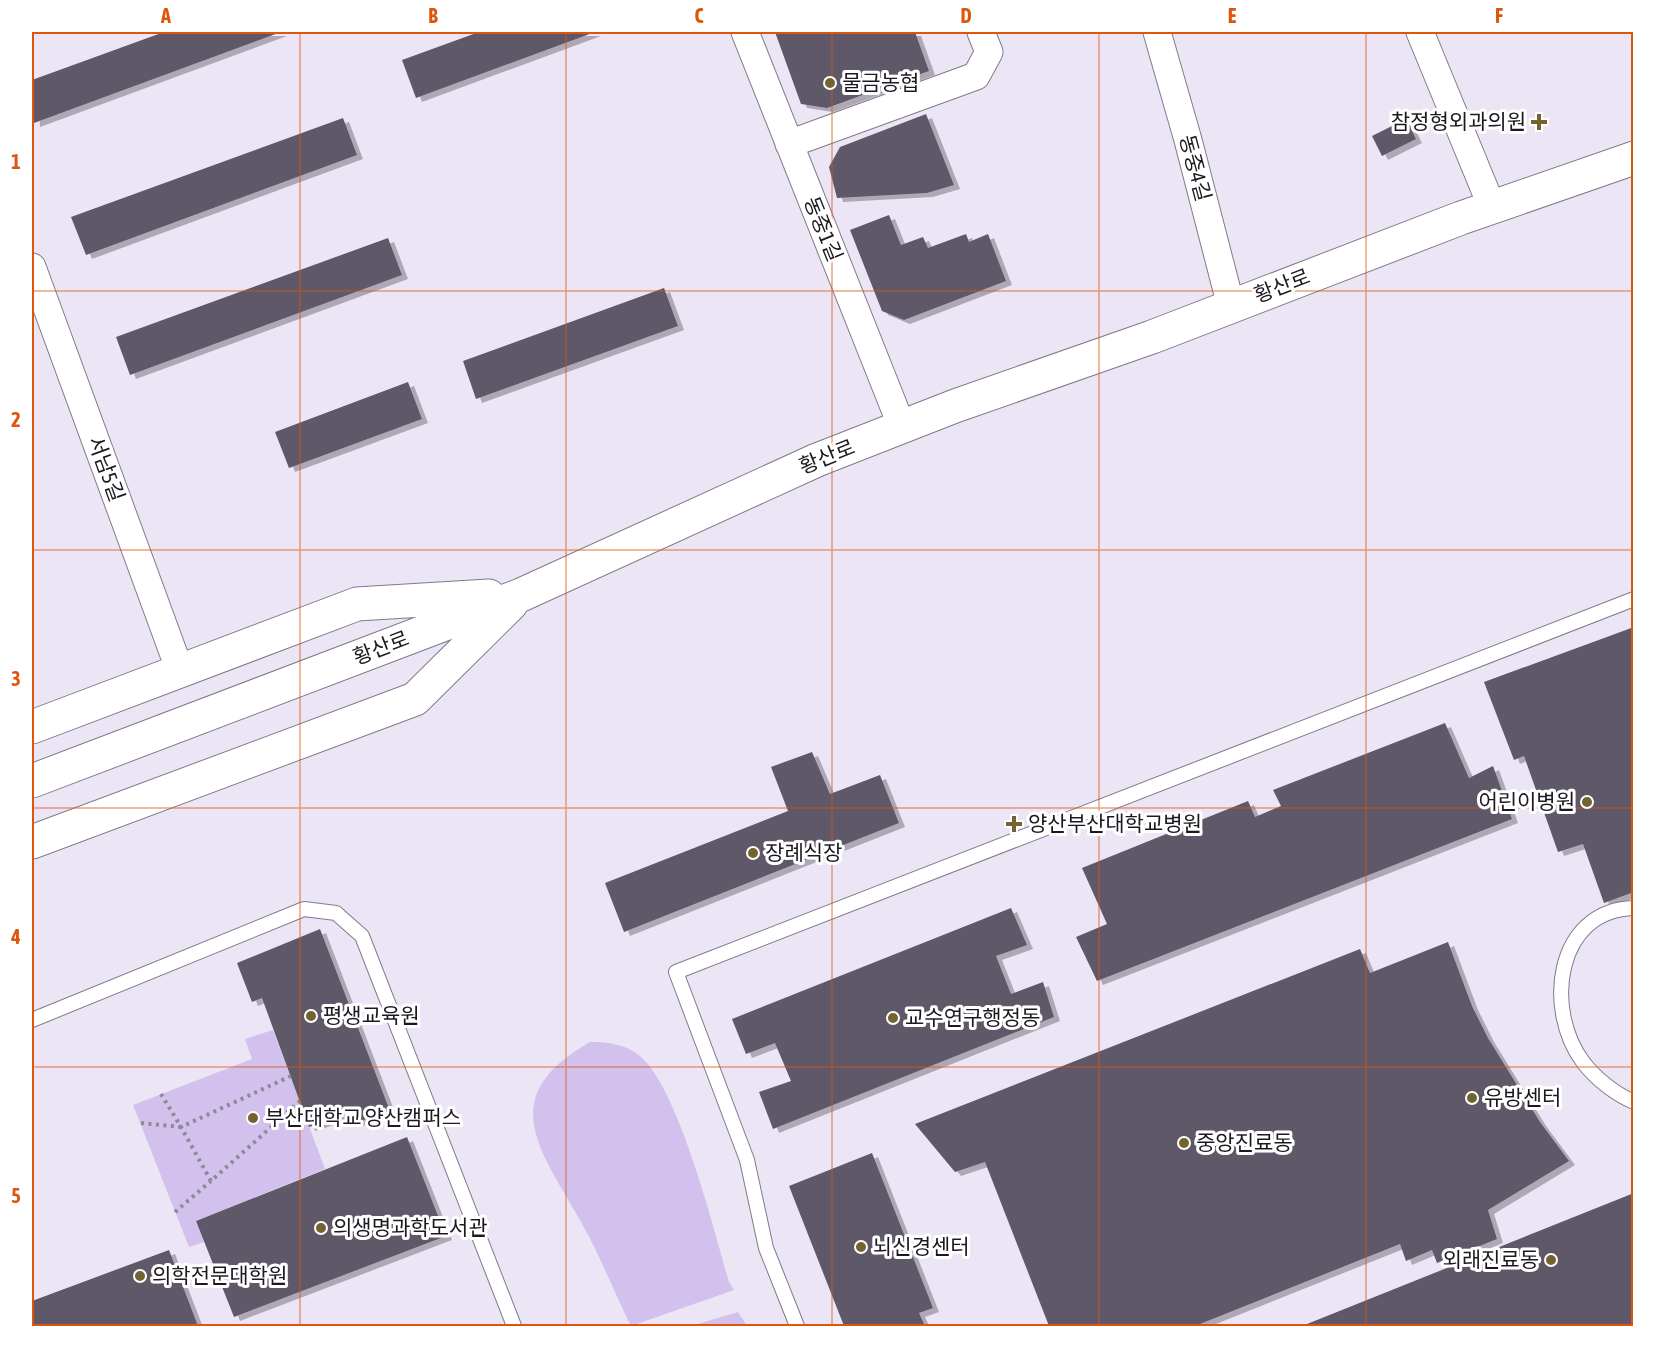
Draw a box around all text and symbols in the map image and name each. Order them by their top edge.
text: A [160,4,171,27]
text: B [428,4,438,27]
text: C [695,4,704,27]
text: D [960,4,972,27]
text: E [1228,4,1237,27]
text: F [1495,4,1503,27]
place label: 물금농협 [842,70,919,94]
marker: 물금농협 [823,76,837,90]
place label: 참정형외과의원 [1391,109,1526,133]
marker: 참정형외과의원 [1530,113,1548,131]
street label: 동중4길 [1176,132,1216,204]
text: 1 [11,150,21,173]
street label: 동중1길 [800,193,848,265]
street label: 황산로 [1250,263,1313,307]
text: 2 [11,408,21,431]
street label: 서남5길 [84,433,130,505]
street label: 황산로 [795,434,858,478]
street label: 황산로 [349,625,412,669]
text: 3 [11,667,21,690]
place label: 어린이병원 [1478,789,1575,813]
marker: 어린이병원 [1580,795,1594,809]
place label: 양산부산대학교병원 [1028,811,1202,835]
marker: 양산부산대학교병원 [1005,815,1023,833]
place label: 장례식장 [765,840,842,864]
marker: 장례식장 [746,846,760,860]
text: 4 [10,925,21,948]
place label: 평생교육원 [323,1003,420,1027]
place label: 교수연구행정동 [905,1005,1040,1029]
marker: 평생교육원 [304,1009,318,1023]
marker: 교수연구행정동 [886,1011,900,1025]
place label: 유방센터 [1484,1085,1561,1109]
marker: 유방센터 [1465,1091,1479,1105]
place label: 부산대학교 양산캠퍼스 [265,1105,461,1129]
marker: 부산대학교 양산캠퍼스 [246,1111,260,1125]
place label: 중앙진료동 [1196,1130,1293,1154]
marker: 중앙진료동 [1177,1136,1191,1150]
text: 5 [11,1184,21,1207]
place label: 의생명과학도서관 [333,1215,488,1239]
marker: 의생명과학도서관 [314,1221,328,1235]
place label: 뇌신경센터 [873,1234,970,1258]
marker: 뇌신경센터 [854,1240,868,1254]
place label: 외래진료동 [1442,1247,1539,1271]
marker: 외래진료동 [1544,1253,1558,1267]
place label: 의학전문대학원 [152,1263,287,1287]
marker: 의학전문대학원 [133,1269,147,1283]

